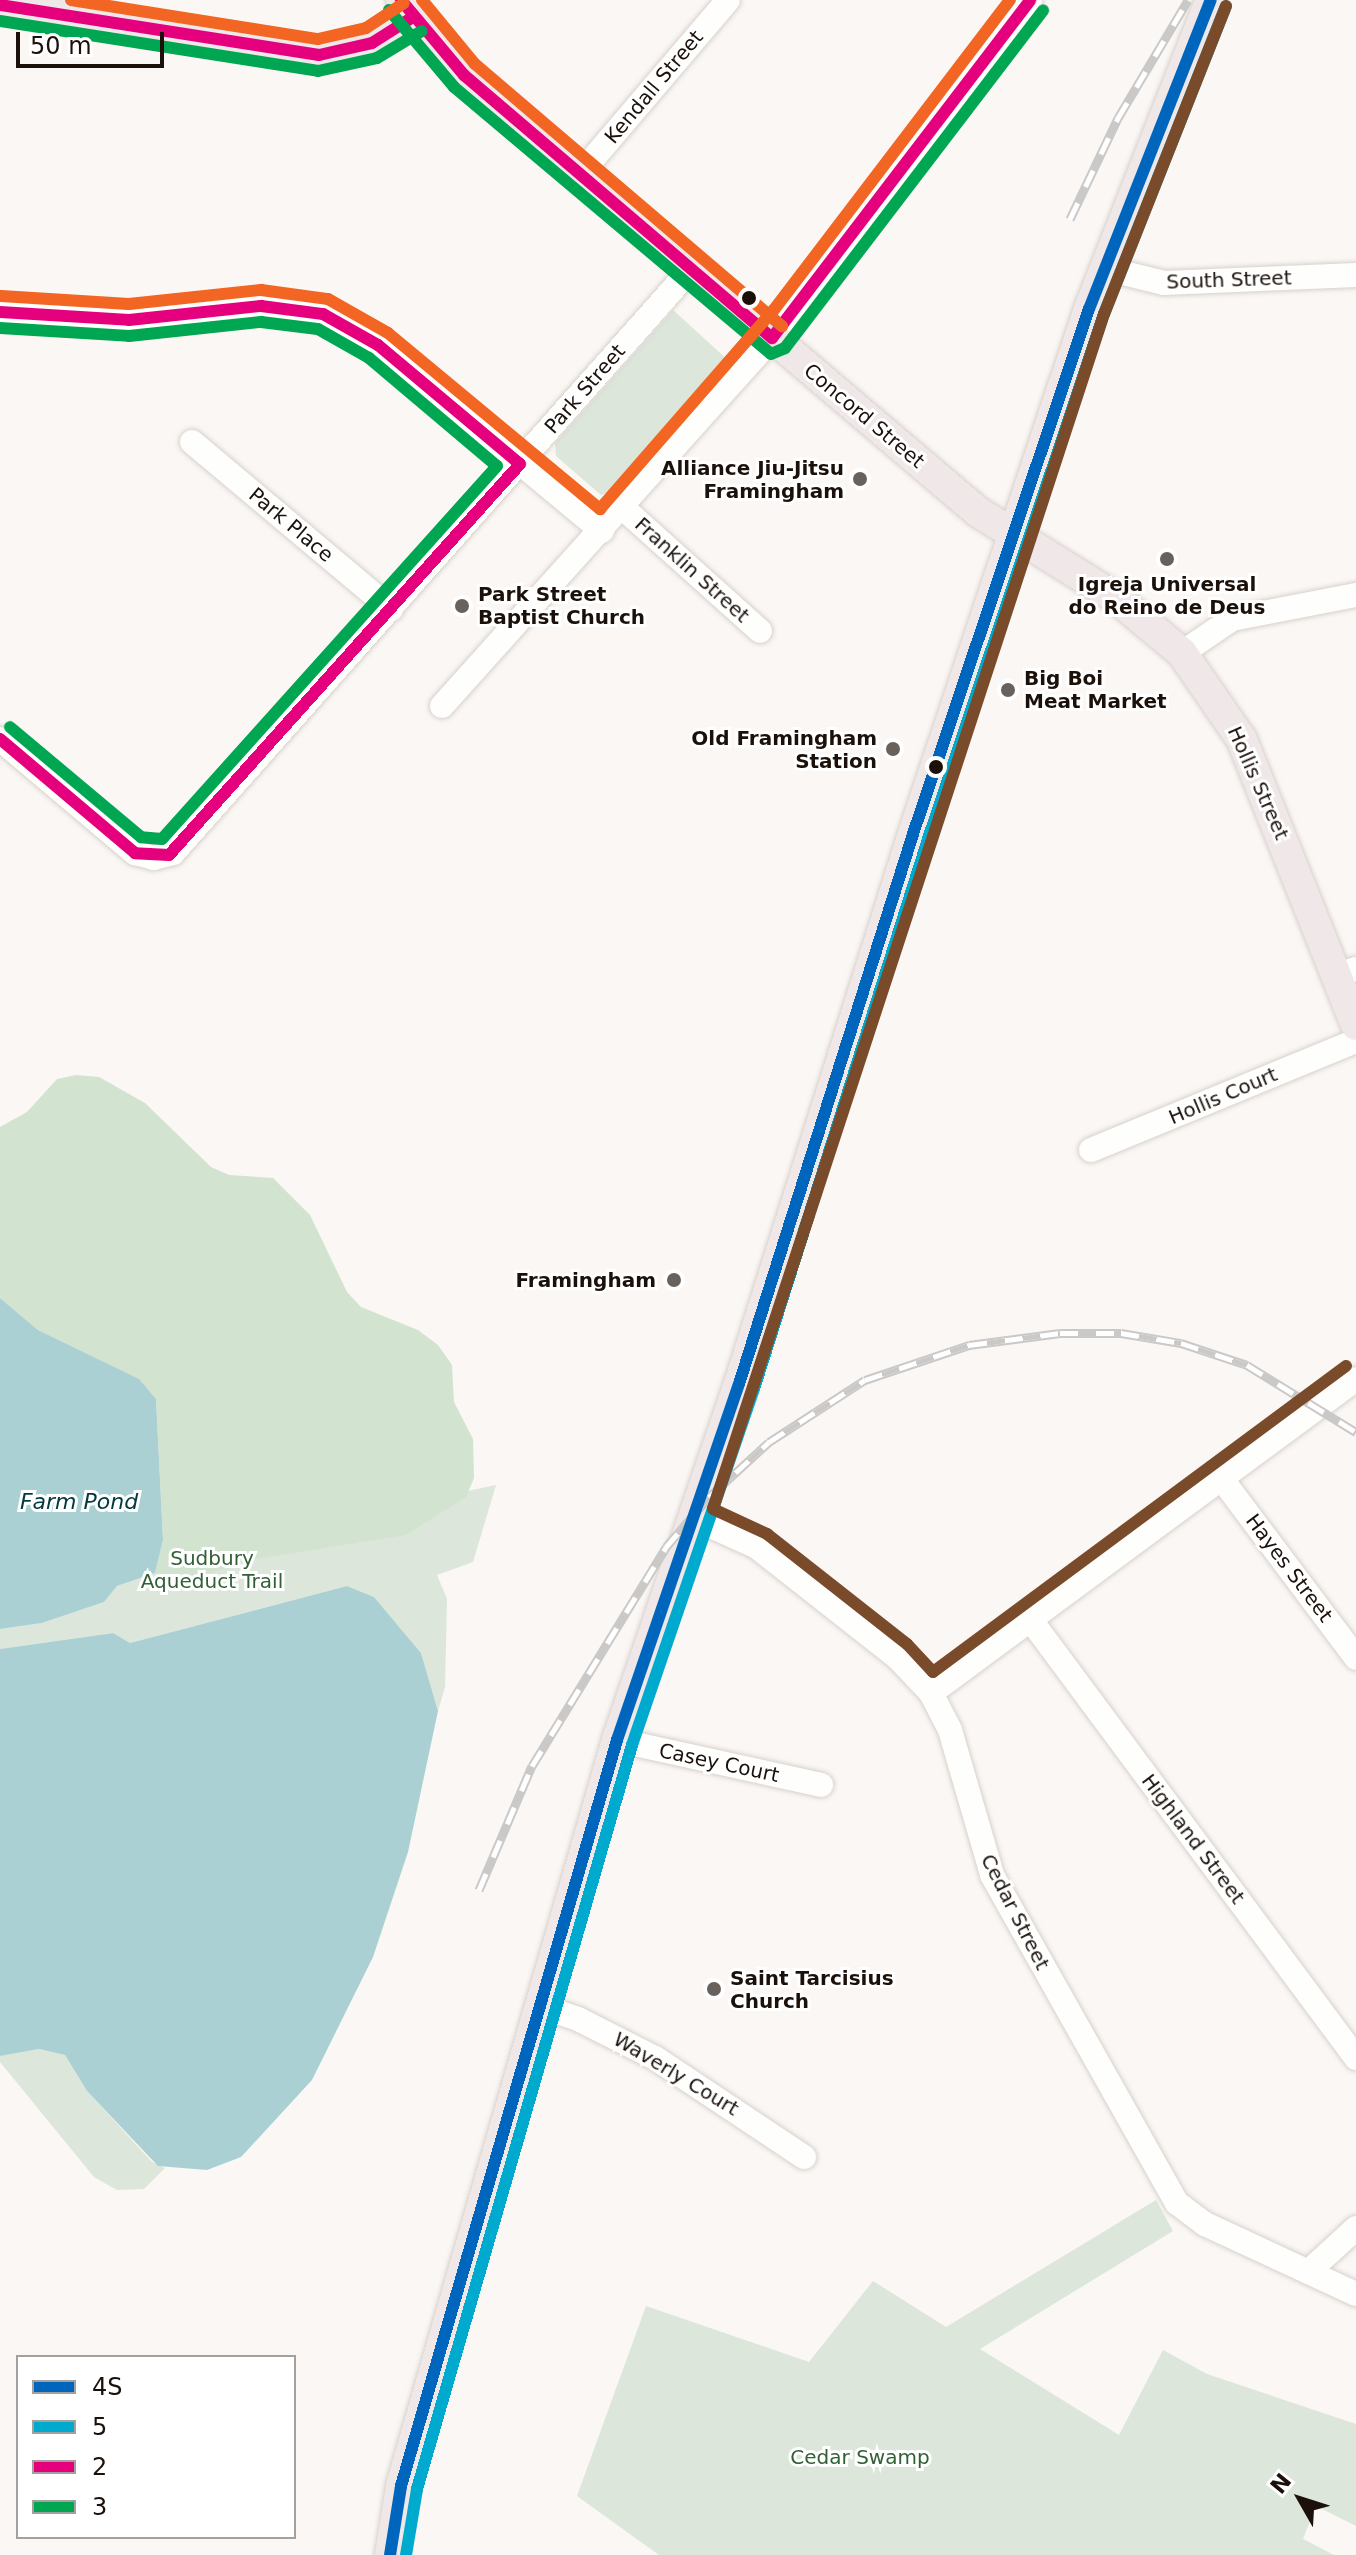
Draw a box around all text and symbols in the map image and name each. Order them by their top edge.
scale bar [20,16,168,66]
street label: Kendall Street [600,26,708,148]
text: 50 m [30,32,92,60]
street label: South Street [1166,266,1292,294]
unlabelled marker [741,290,757,306]
street label: Park Street [540,339,630,439]
street label: Concord Street [799,359,929,473]
place label: Alliance Jiu-Jitsu Framingham [661,456,844,503]
marker: Alliance Jiu-Jitsu Framingham [851,470,869,488]
street label: Park Place [244,483,338,567]
street label: Franklin Street [630,512,754,628]
marker: Igreja Universal do Reino de Deus [1158,550,1176,568]
place label: Igreja Universal do Reino de Deus [1069,572,1265,619]
place label: Park Street Baptist Church [478,582,645,629]
marker: Park Street Baptist Church [453,597,471,615]
place label: Big Boi Meat Market [1024,666,1167,713]
marker: Big Boi Meat Market [999,681,1017,699]
street label: Hollis Street [1222,723,1294,843]
place label: Old Framingham Station [691,726,877,773]
marker: Old Framingham Station [884,740,902,758]
unlabelled marker [928,759,944,775]
street label: Hollis Court [1165,1062,1281,1130]
place label: Framingham [515,1268,656,1292]
marker: Framingham [663,1269,685,1291]
water label: Farm Pond [20,1489,138,1515]
street label: Hayes Street [1241,1509,1337,1627]
park label: Sudbury Aqueduct Trail [141,1546,283,1593]
street label: Casey Court [657,1739,781,1787]
street label: Highland Street [1136,1769,1250,1909]
street label: Cedar Street [976,1850,1054,1974]
place label: Saint Tarcisius Church [730,1966,894,2013]
marker: Saint Tarcisius Church [705,1980,723,1998]
street label: Waverly Court [609,2027,743,2121]
legend [16,2355,296,2539]
text: 4S [92,2373,123,2401]
text: 5 [92,2413,107,2441]
park label: Cedar Swamp [790,2445,930,2469]
text: 2 [92,2453,107,2481]
north arrow [1260,2459,1340,2539]
text: N [1265,2469,1296,2499]
text: 3 [92,2493,107,2521]

